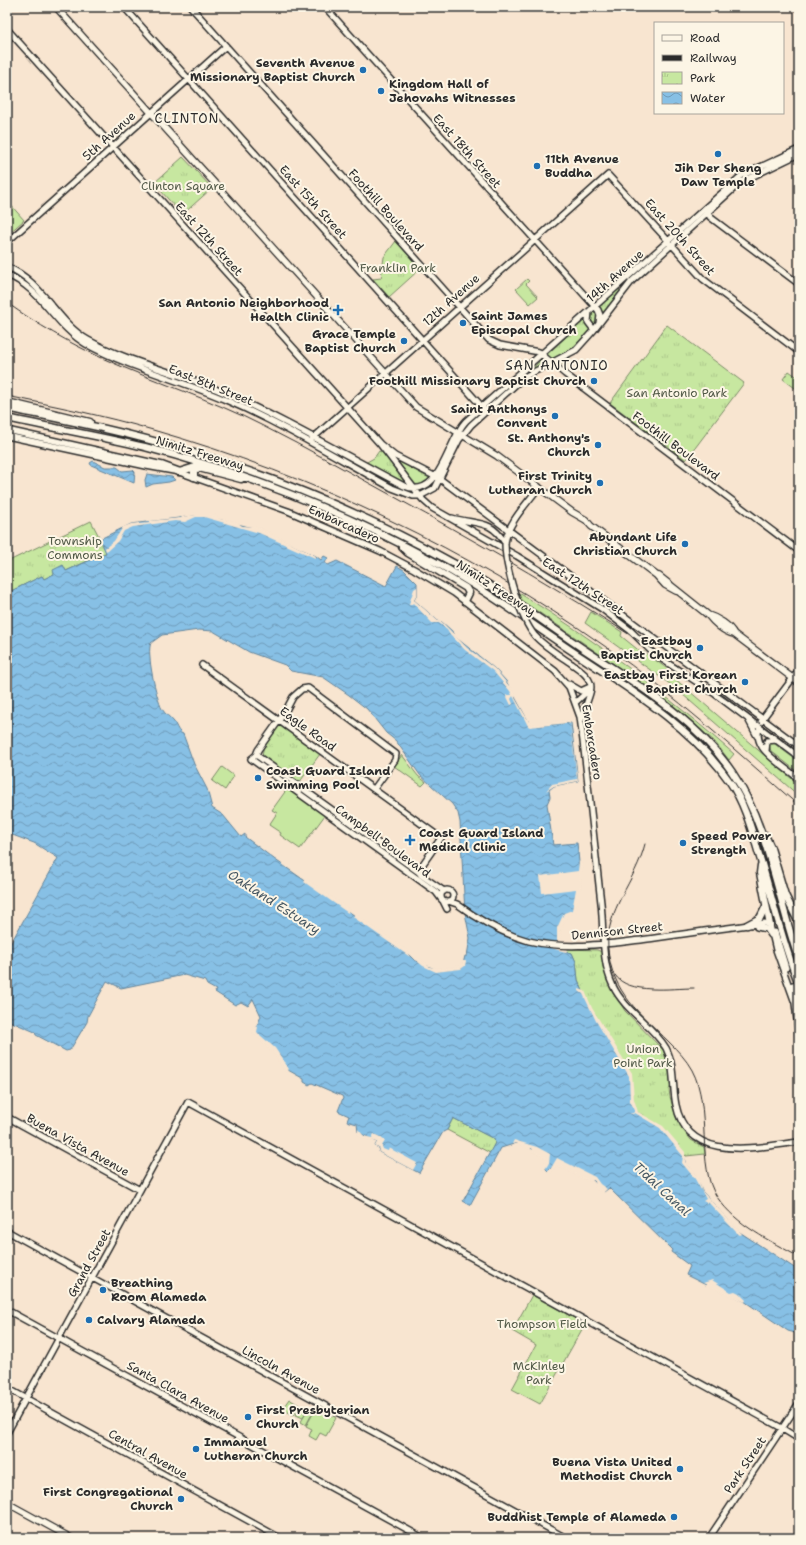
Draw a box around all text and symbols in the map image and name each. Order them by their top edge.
legend [654,22,784,114]
text: Road [690,30,721,46]
text: Railway [690,50,737,66]
place label: Seventh Avenue Missionary Baptist Church [190,55,355,85]
marker: Seventh Avenue Missionary Baptist Church [358,65,368,75]
text: Park [690,70,716,86]
place label: Kingdom Hall of Jehovahs Witnesses [389,76,516,106]
marker: Kingdom Hall of Jehovahs Witnesses [376,86,386,96]
text: Water [690,90,726,106]
street label: 5th Avenue [79,108,139,164]
district label: CLINTON [155,110,219,127]
street label: East 18th Street [429,110,505,192]
marker: Jih Der Sheng Daw Temple [713,149,723,159]
place label: 11th Avenue Buddha [545,151,619,181]
place label: Jih Der Sheng Daw Temple [674,160,762,190]
marker: 11th Avenue Buddha [532,161,542,171]
street label: East 15th Street [276,162,350,242]
street label: Foothill Boulevard [345,165,427,255]
park label: Clinton Square [141,178,225,194]
street label: East 20th Street [641,195,719,279]
street label: East 12th Street [172,199,246,279]
street label: 14th Avenue [583,246,647,306]
park label: Franklin Park [360,260,436,276]
street label: 12th Avenue [419,270,483,330]
place label: San Antonio Neighborhood Health Clinic [159,295,329,325]
marker: San Antonio Neighborhood Health Clinic [332,304,344,316]
place label: Saint James Episcopal Church [471,308,577,338]
marker: Saint James Episcopal Church [458,318,468,328]
place label: Grace Temple Baptist Church [305,326,396,356]
marker: Grace Temple Baptist Church [399,336,409,346]
district label: SAN ANTONIO [505,357,609,374]
street label: East 8th Street [166,361,256,409]
place label: Foothill Missionary Baptist Church [369,373,586,389]
marker: Foothill Missionary Baptist Church [589,376,599,386]
park label: San Antonio Park [627,385,728,401]
place label: Saint Anthonys Convent [451,401,547,431]
street label: Foothill Boulevard [629,408,723,484]
marker: Saint Anthonys Convent [550,411,560,421]
place label: St. Anthony's Church [507,430,590,460]
street label: Nimitz Freeway [154,432,246,474]
marker: St. Anthony's Church [593,440,603,450]
place label: First Trinity Lutheran Church [489,468,592,498]
marker: First Trinity Lutheran Church [595,478,605,488]
street label: Embarcadero [306,501,382,547]
place label: Abundant Life Christian Church [573,529,677,559]
park label: Township Commons [47,533,103,563]
marker: Abundant Life Christian Church [680,539,690,549]
street label: East 12th Street [539,554,627,618]
street label: Nimitz Freeway [453,556,539,620]
place label: Eastbay Baptist Church [601,633,692,663]
marker: Eastbay Baptist Church [695,643,705,653]
place label: Eastbay First Korean Baptist Church [604,667,737,697]
marker: Eastbay First Korean Baptist Church [740,677,750,687]
street label: Eagle Road [276,703,340,755]
street label: Embarcadero [578,703,606,781]
place label: Coast Guard Island Swimming Pool [266,763,391,793]
marker: Coast Guard Island Swimming Pool [253,773,263,783]
street label: Campbell Boulevard [332,801,434,881]
place label: Coast Guard Island Medical Clinic [419,825,544,855]
place label: Speed Power Strength [691,828,772,858]
marker: Coast Guard Island Medical Clinic [404,834,416,846]
marker: Speed Power Strength [678,838,688,848]
water label: Oakland Estuary [225,866,323,938]
street label: Dennison Street [570,918,664,944]
park label: Union Point Park [613,1041,673,1071]
street label: Buena Vista Avenue [24,1110,132,1180]
water label: Tidal Canal [630,1158,694,1220]
street label: Grand Street [64,1226,114,1300]
place label: Breathing Room Alameda [111,1275,207,1305]
marker: Breathing Room Alameda [98,1285,108,1295]
place label: Calvary Alameda [97,1312,206,1328]
marker: Calvary Alameda [84,1315,94,1325]
park label: Thompson Field [497,1316,588,1332]
street label: Lincoln Avenue [239,1342,323,1398]
street label: Santa Clara Avenue [124,1357,232,1427]
park label: McKinley Park [513,1358,565,1388]
place label: First Presbyterian Church [256,1402,370,1432]
marker: First Presbyterian Church [243,1412,253,1422]
street label: Central Avenue [105,1426,191,1483]
place label: Immanuel Lutheran Church [204,1434,307,1464]
street label: Park Street [720,1434,770,1496]
marker: Immanuel Lutheran Church [191,1444,201,1454]
place label: Buena Vista United Methodist Church [552,1454,672,1484]
marker: Buena Vista United Methodist Church [675,1464,685,1474]
place label: First Congregational Church [43,1484,173,1514]
marker: First Congregational Church [176,1494,186,1504]
place label: Buddhist Temple of Alameda [487,1509,667,1525]
marker: Buddhist Temple of Alameda [669,1512,679,1522]

